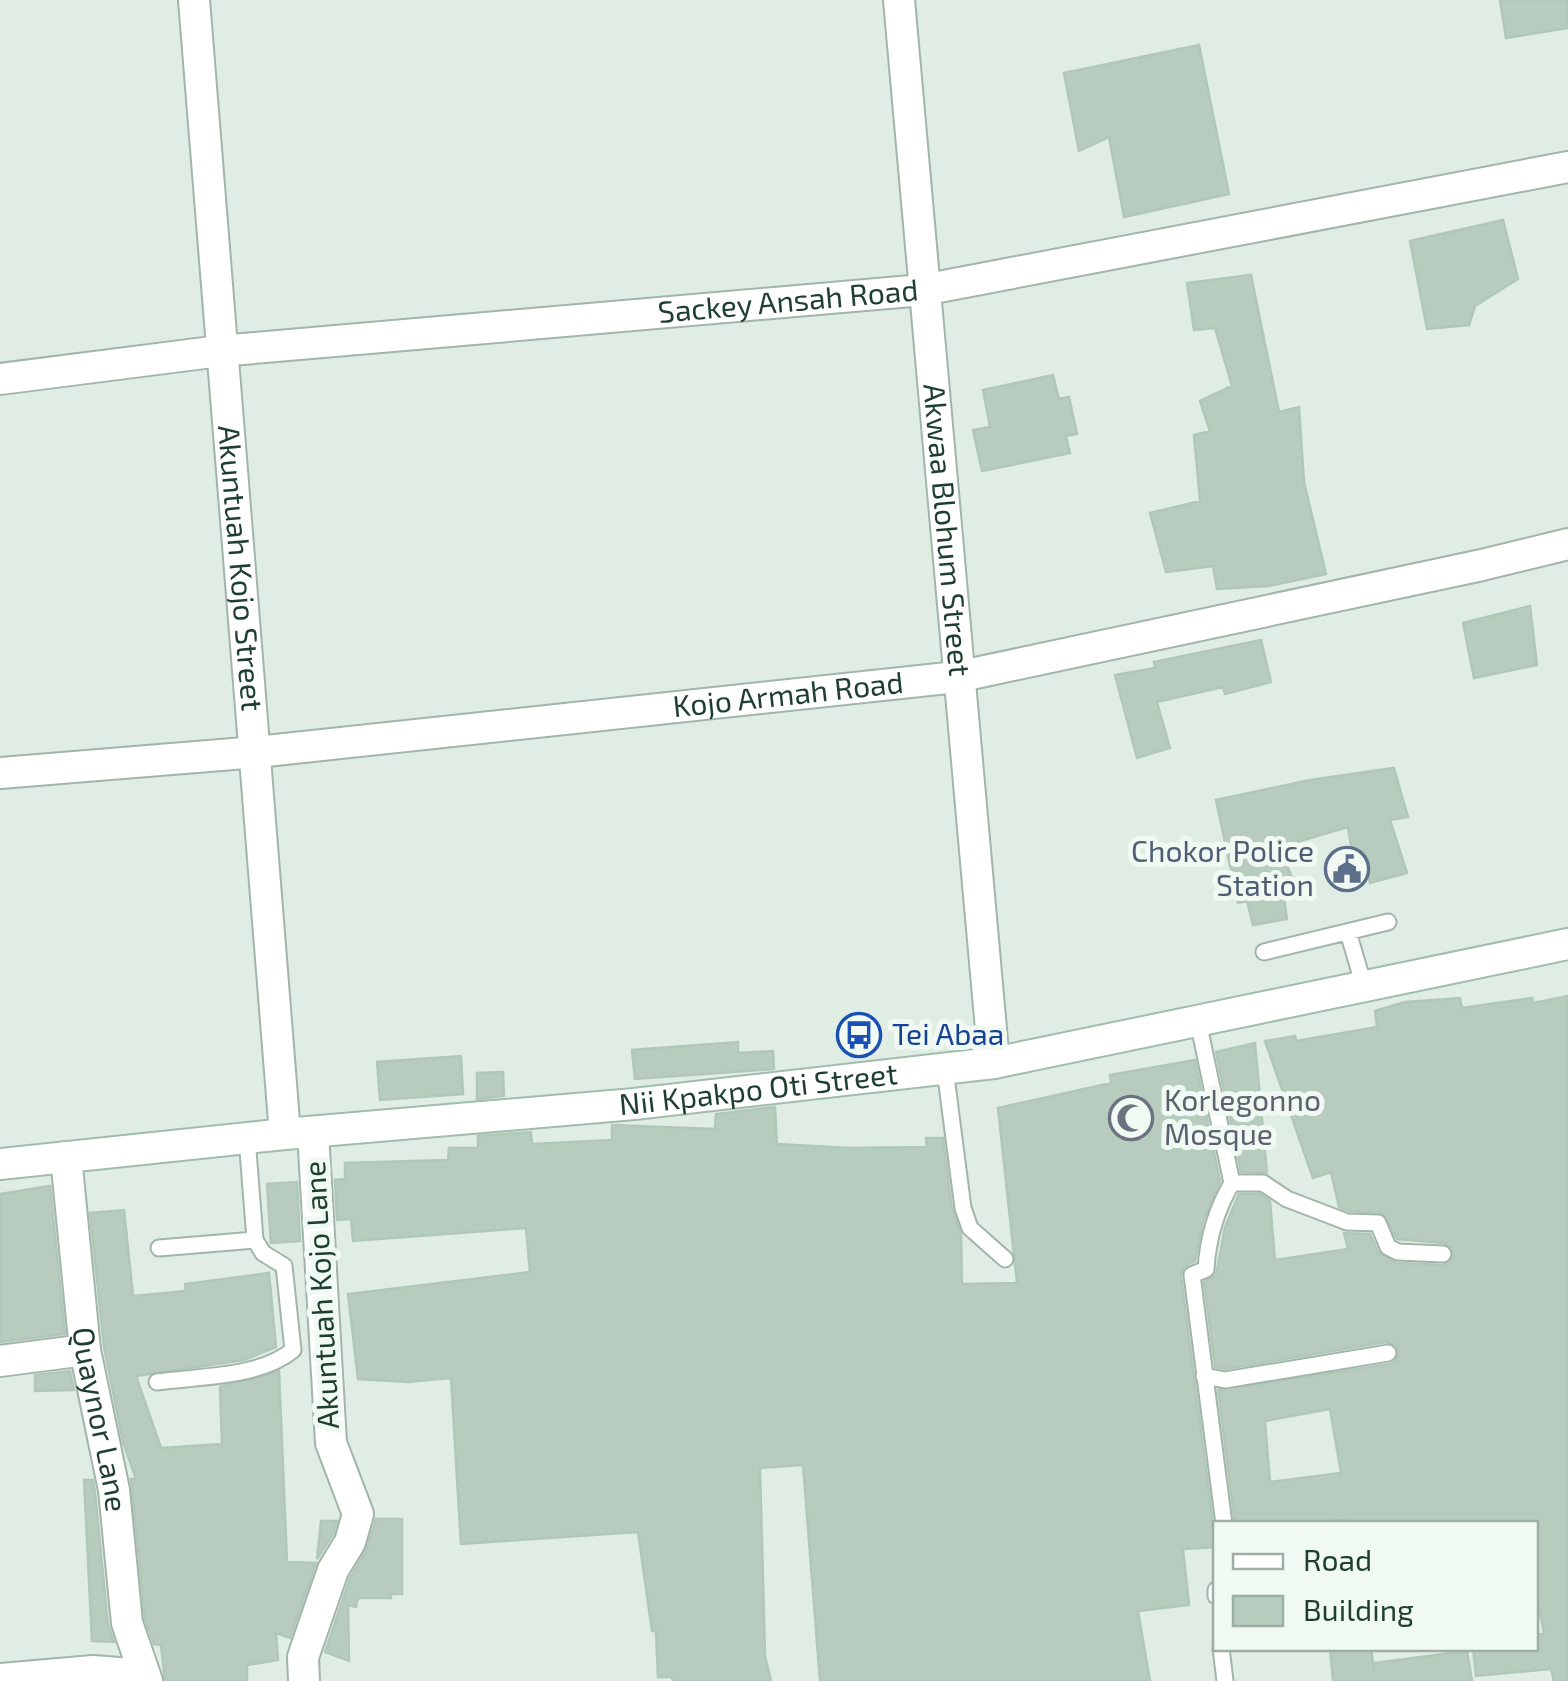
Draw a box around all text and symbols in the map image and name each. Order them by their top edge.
street label: Sackey Ansah Road [656,270,920,329]
street label: Akwaa Blohum Street [917,382,979,678]
street label: Akuntuah Kojo Street [212,424,272,712]
street label: Kojo Armah Road [671,663,905,723]
place label: Chokor Police Station [1131,832,1314,902]
public building icon: Chokor Police Station [1324,846,1370,892]
bus stop icon: Tei Abaa [836,1012,882,1058]
place label: Tei Abaa [892,1015,1004,1051]
street label: Nii Kpakpo Oti Street [618,1054,899,1121]
place label: Korlegonno Mosque [1164,1081,1321,1151]
mosque icon: Korlegonno Mosque [1108,1095,1154,1141]
street label: Akuntuah Kojo Lane [295,1160,345,1430]
street label: Quaynor Lane [67,1325,136,1513]
legend [1213,1521,1538,1651]
text: Road [1303,1541,1372,1577]
text: Building [1303,1591,1414,1627]

